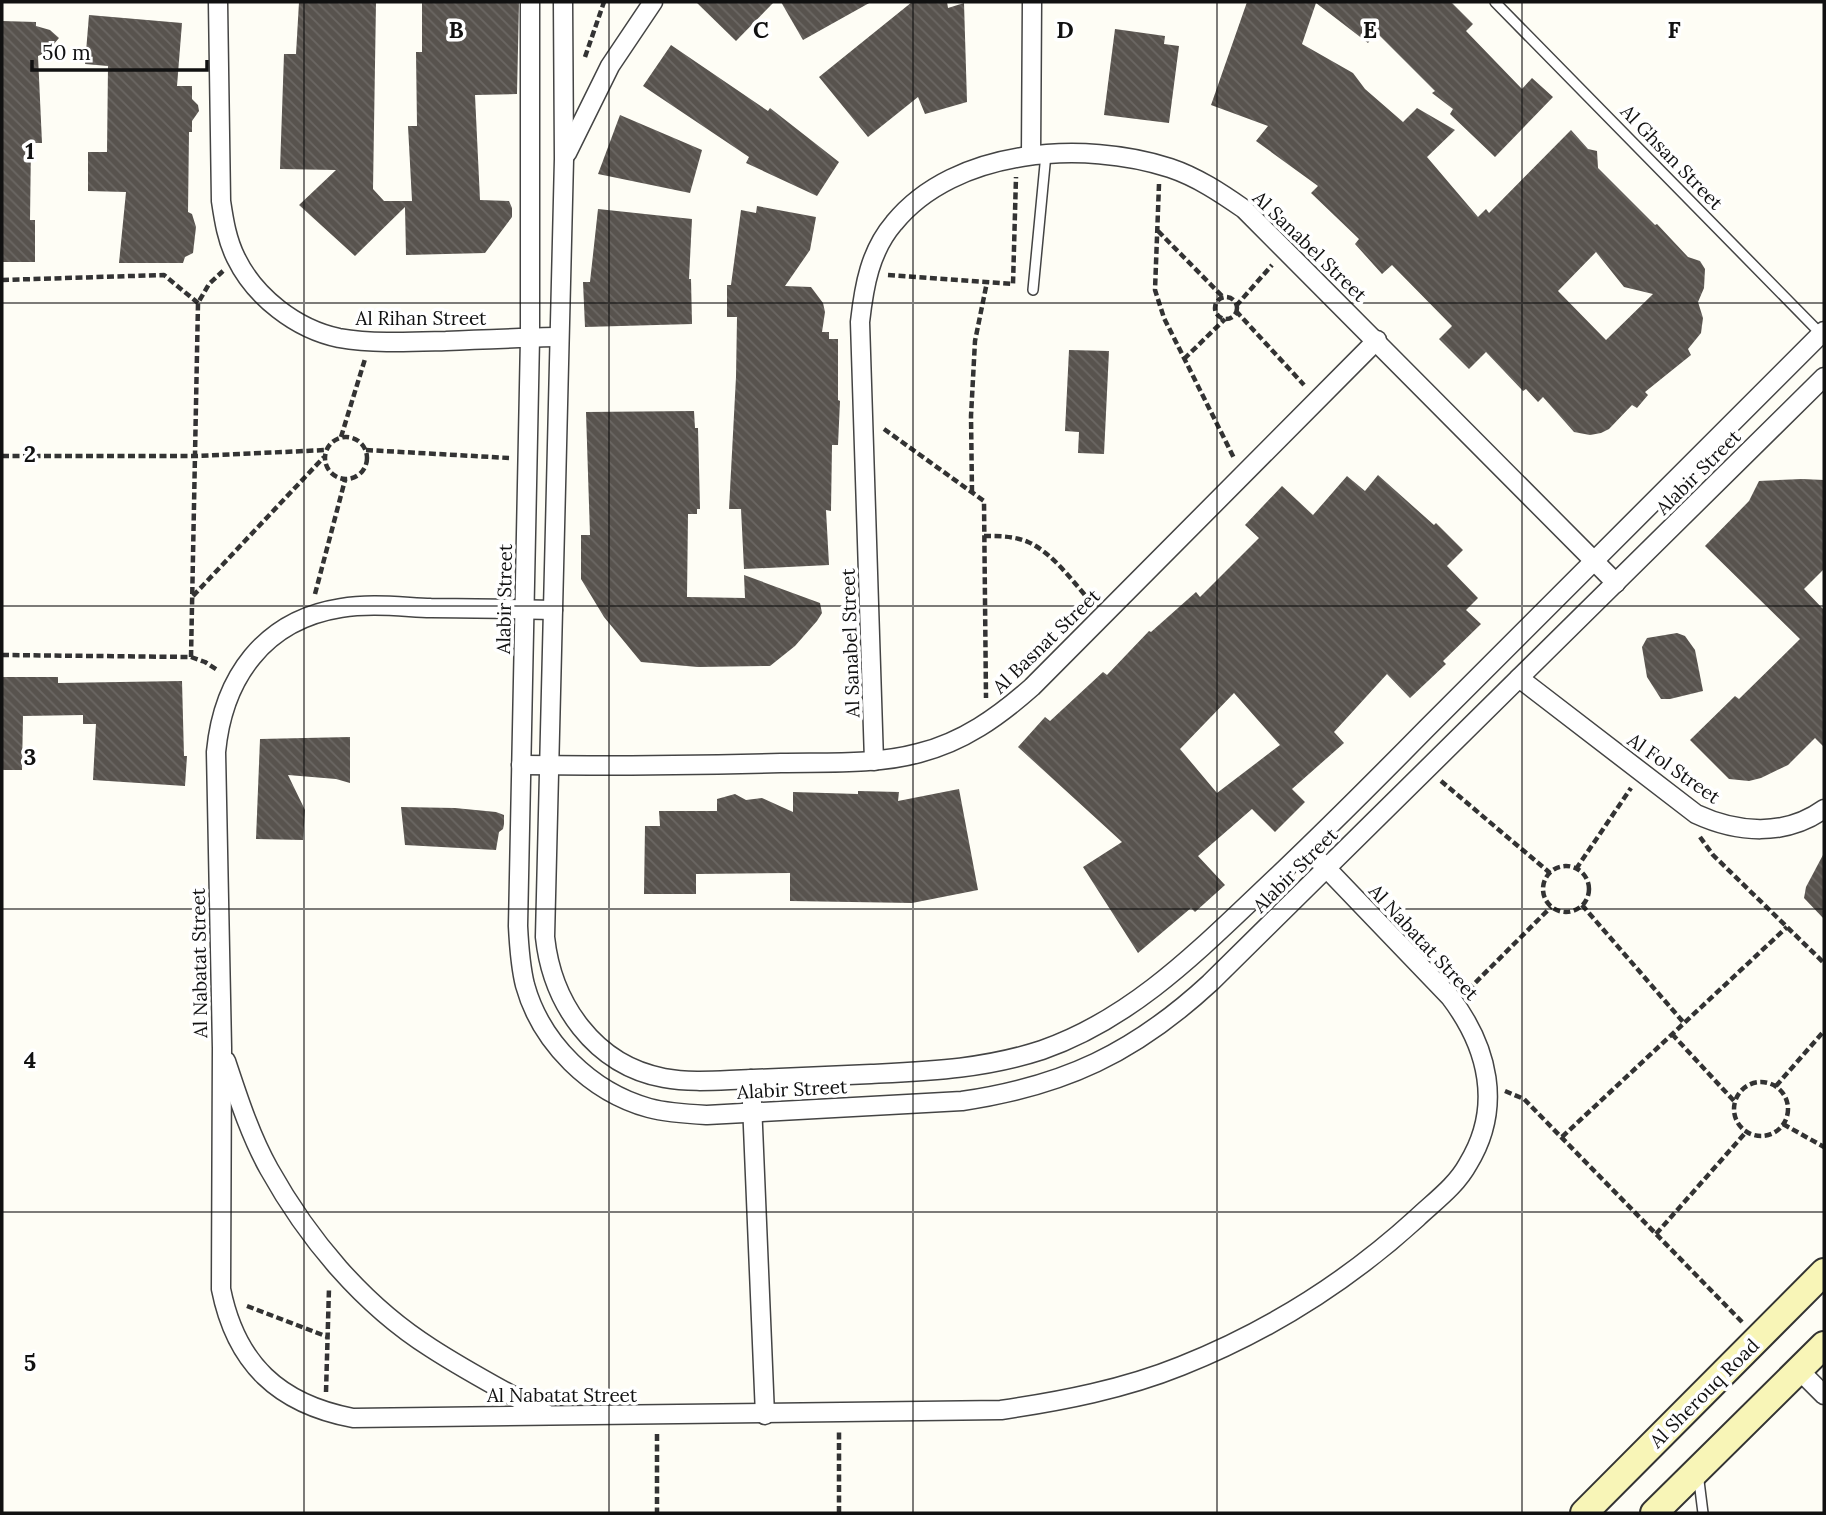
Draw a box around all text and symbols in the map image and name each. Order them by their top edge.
text: B [448,15,464,44]
text: C [753,15,769,44]
text: D [1056,15,1074,44]
text: E [1363,15,1377,44]
text: F [1667,15,1681,44]
scale bar [32,28,206,72]
text: 50 m [42,39,91,66]
street label: Al Ghsan Street [1615,99,1729,215]
text: 1 [25,136,35,165]
street label: Al Sanabel Street [1247,185,1373,307]
street label: Al Rihan Street [355,306,487,330]
street label: Alabir Street [1650,424,1746,520]
text: 2 [24,439,36,468]
street label: Alabir Street [491,543,517,655]
street label: Al Sanabel Street [835,567,865,719]
street label: Al Basnat Street [987,583,1105,699]
street label: Al Fol Street [1622,727,1725,809]
text: 3 [24,742,36,771]
street label: Alabir Street [1247,822,1343,918]
street label: Al Nabatat Street [1363,878,1484,1006]
street label: Al Nabatat Street [186,887,212,1039]
text: 4 [24,1045,36,1074]
street label: Alabir Street [735,1074,848,1104]
street label: Al Sherouq Road [1644,1333,1764,1453]
text: 5 [24,1348,36,1377]
street label: Al Nabatat Street [486,1383,638,1407]

